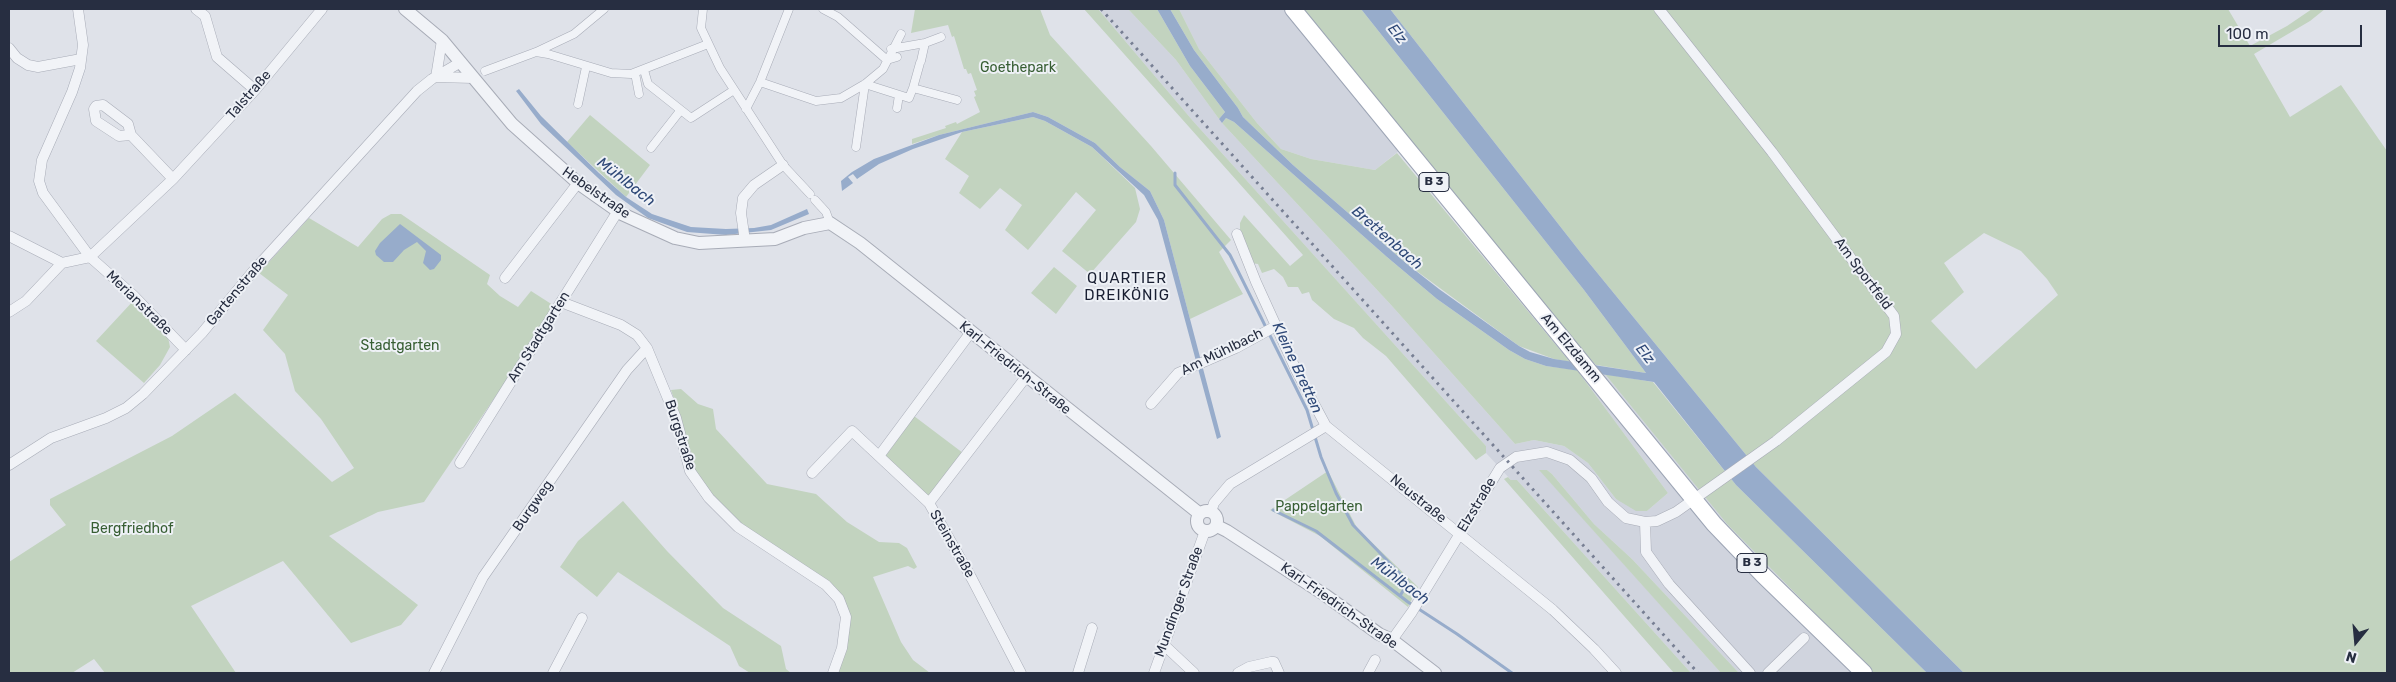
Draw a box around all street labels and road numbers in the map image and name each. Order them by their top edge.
street label: Talstraße [223,67,275,123]
street label: Hebelstraße [559,163,633,223]
road number: B 3 [1419,172,1449,192]
street label: Am Sportfeld [1830,235,1896,313]
street label: Gartenstraße [203,253,271,329]
street label: Merianstraße [102,267,176,339]
street label: Am Stadtgarten [504,288,574,386]
street label: Am Elzdamm [1537,310,1605,386]
street label: Karl-Friedrich-Straße [956,318,1074,418]
street label: Am Mühlbach [1178,325,1266,379]
street label: Burgstraße [661,398,699,472]
street label: Neustraße [1386,471,1450,527]
street label: Elzstraße [1454,475,1500,535]
street label: Burgweg [509,477,557,535]
street label: Steinstraße [926,507,978,581]
street label: Mundinger Straße [1151,544,1207,660]
road number: B 3 [1737,554,1767,572]
street label: Karl-Friedrich-Straße [1277,559,1401,653]

